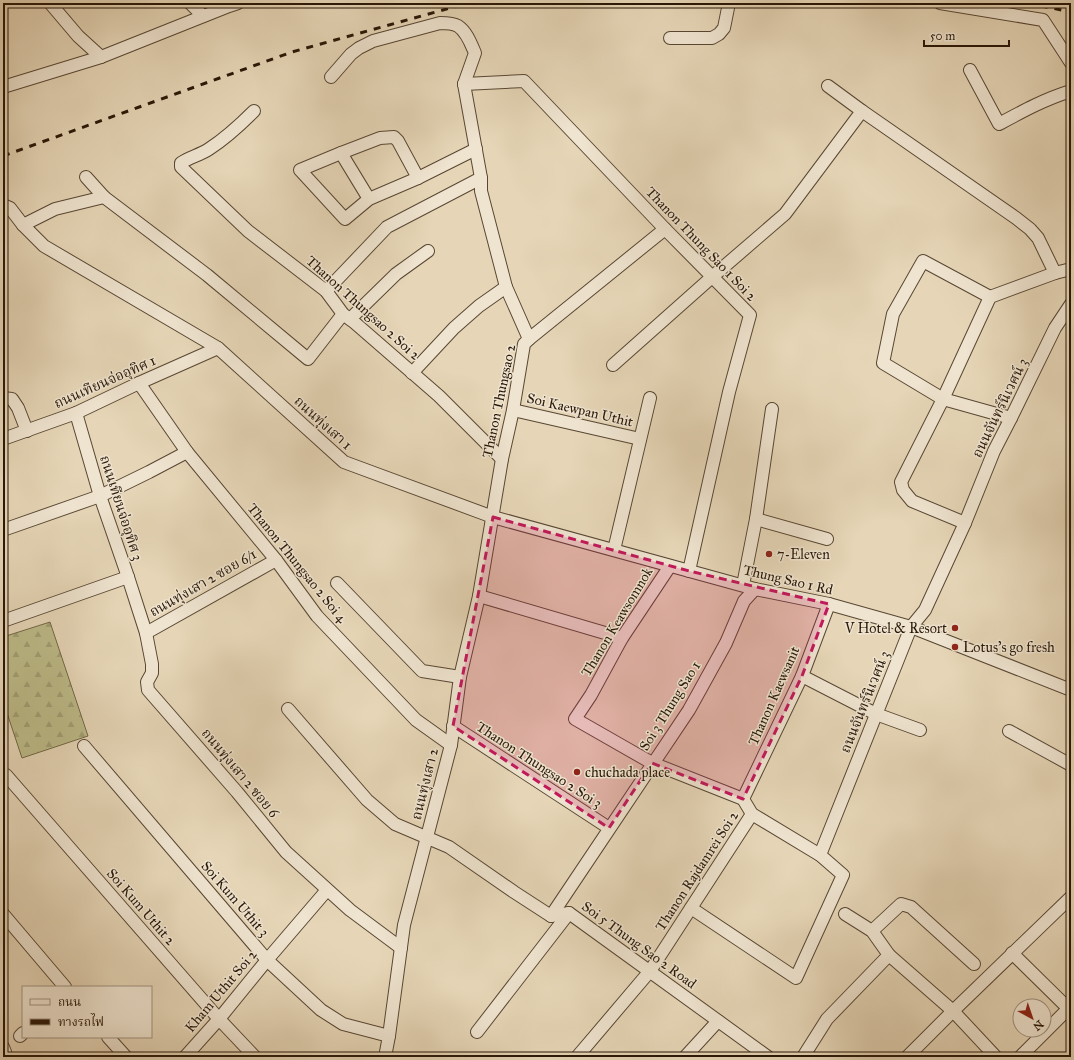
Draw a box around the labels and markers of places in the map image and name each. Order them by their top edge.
place label: 7-Eleven [777,546,830,563]
marker: 7-Eleven [764,549,774,559]
place label: V Hotel & Resort [844,620,947,637]
marker: V Hotel & Resort [950,623,960,633]
place label: Lotus's go fresh [963,639,1055,656]
marker: Lotus's go fresh [950,642,960,652]
place label: chuchada place [585,764,670,781]
marker: chuchada place [572,767,582,777]

